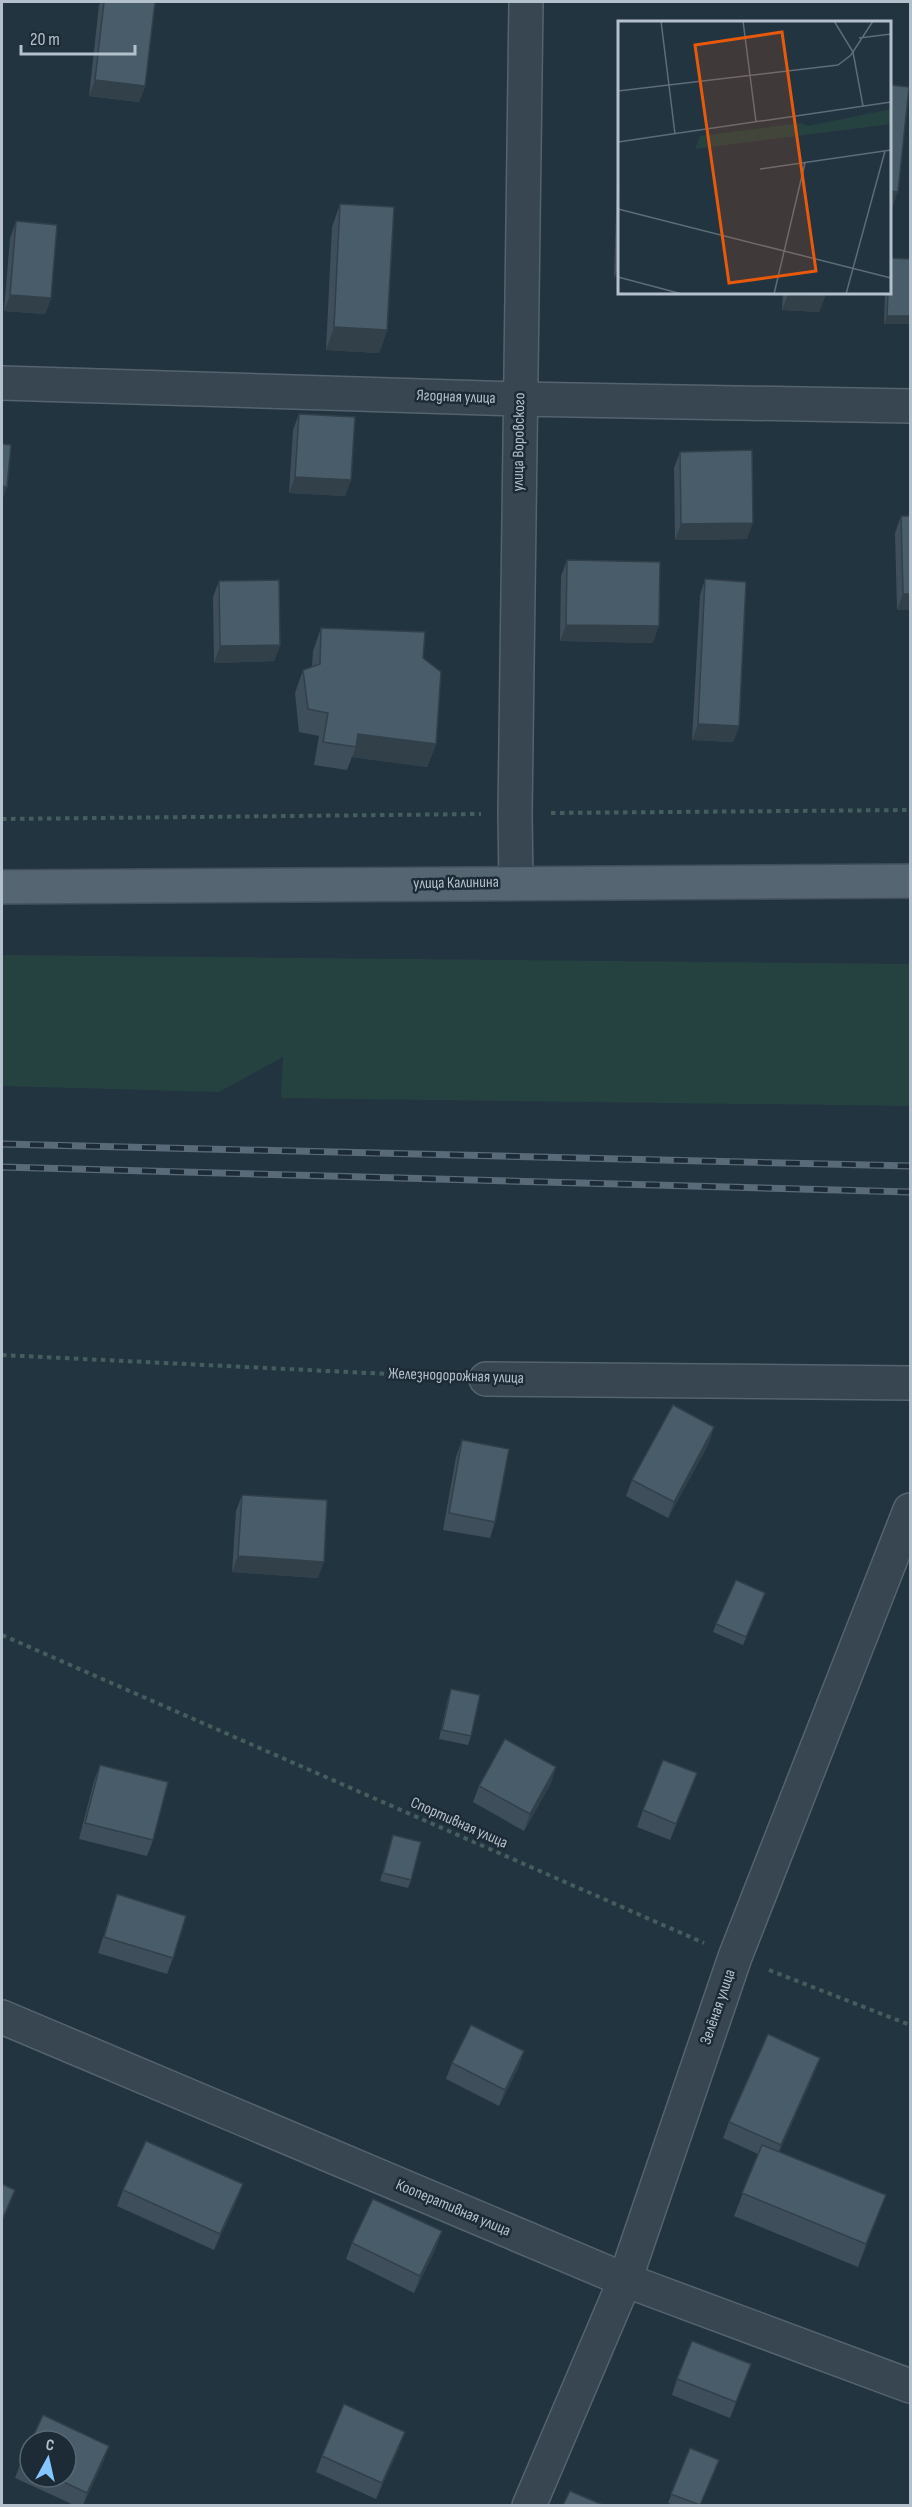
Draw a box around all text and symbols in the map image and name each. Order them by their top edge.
scale bar [21,18,135,56]
inset map [618,21,891,294]
text: 20 m [30,29,60,50]
street label: Ягодная улица [416,386,496,408]
street label: улица Воровского [509,392,529,492]
street label: улица Калинина [413,873,499,893]
street label: Железнодорожная улица [388,1364,524,1388]
street label: Спортивная улица [407,1793,511,1853]
street label: Зелёная улица [696,1967,740,2047]
street label: Кооперативная улица [393,2175,513,2241]
north arrow [18,2429,78,2489]
text: С [44,2436,55,2456]

